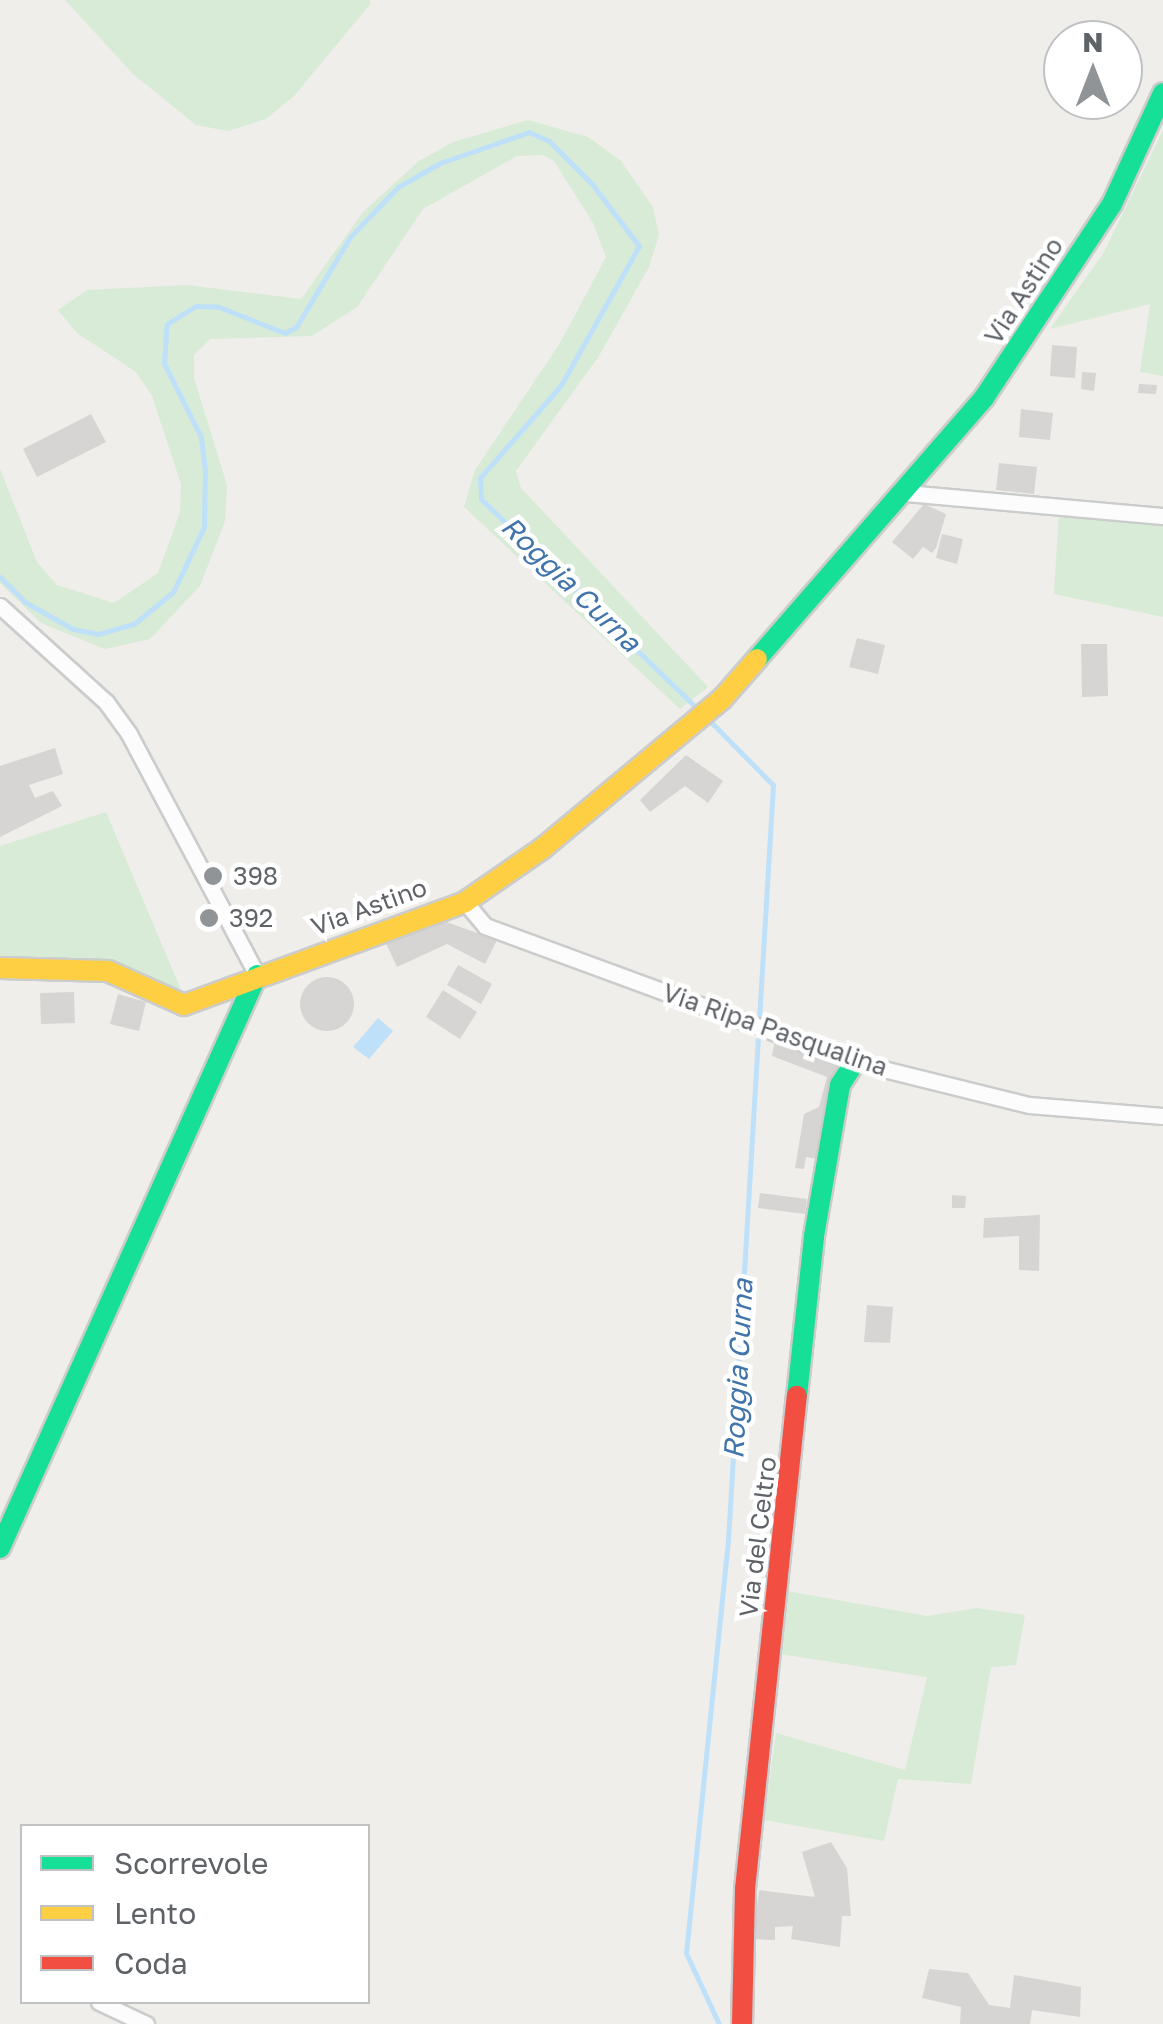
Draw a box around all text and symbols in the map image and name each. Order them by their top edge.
north arrow [1043,20,1143,120]
text: N [1082,25,1104,58]
street label: Via Astino [979,232,1069,350]
water label: Roggia Curna [494,509,648,659]
place label: 398 [233,861,278,891]
marker: 398 [202,865,224,887]
street label: Via Astino [307,872,431,942]
place label: 392 [229,903,273,933]
marker: 392 [198,907,220,929]
street label: Via Ripa Pasqualina [659,977,891,1083]
water label: Roggia Curna [717,1278,759,1460]
street label: Via del Celtro [733,1455,783,1619]
legend [20,1824,370,2004]
text: Scorrevole [114,1845,268,1881]
text: Lento [114,1895,196,1931]
text: Coda [114,1945,188,1981]

